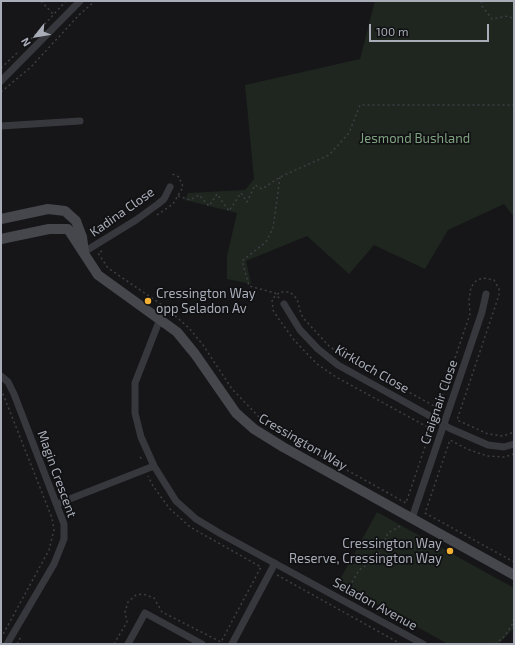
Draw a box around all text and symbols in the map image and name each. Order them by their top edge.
north arrow [16,16,56,56]
scale bar [371,16,491,42]
text: 100 m [376,24,408,38]
text: N [18,36,33,49]
park label: Jesmond Bushland [360,131,470,147]
street label: Kadina Close [87,184,157,240]
place label: Cressington Way opp Seladon Av [156,286,256,317]
marker: Cressington Way opp Seladon Av [143,296,153,306]
street label: Kirkloch Close [332,341,412,397]
street label: Craignair Close [417,358,461,446]
street label: Cressington Way [256,410,350,474]
street label: Magin Crescent [34,428,80,520]
place label: Cressington Way Reserve, Cressington Way [289,536,442,567]
marker: Cressington Way Reserve, Cressington Way [445,546,455,556]
street label: Seladon Avenue [330,574,420,634]

